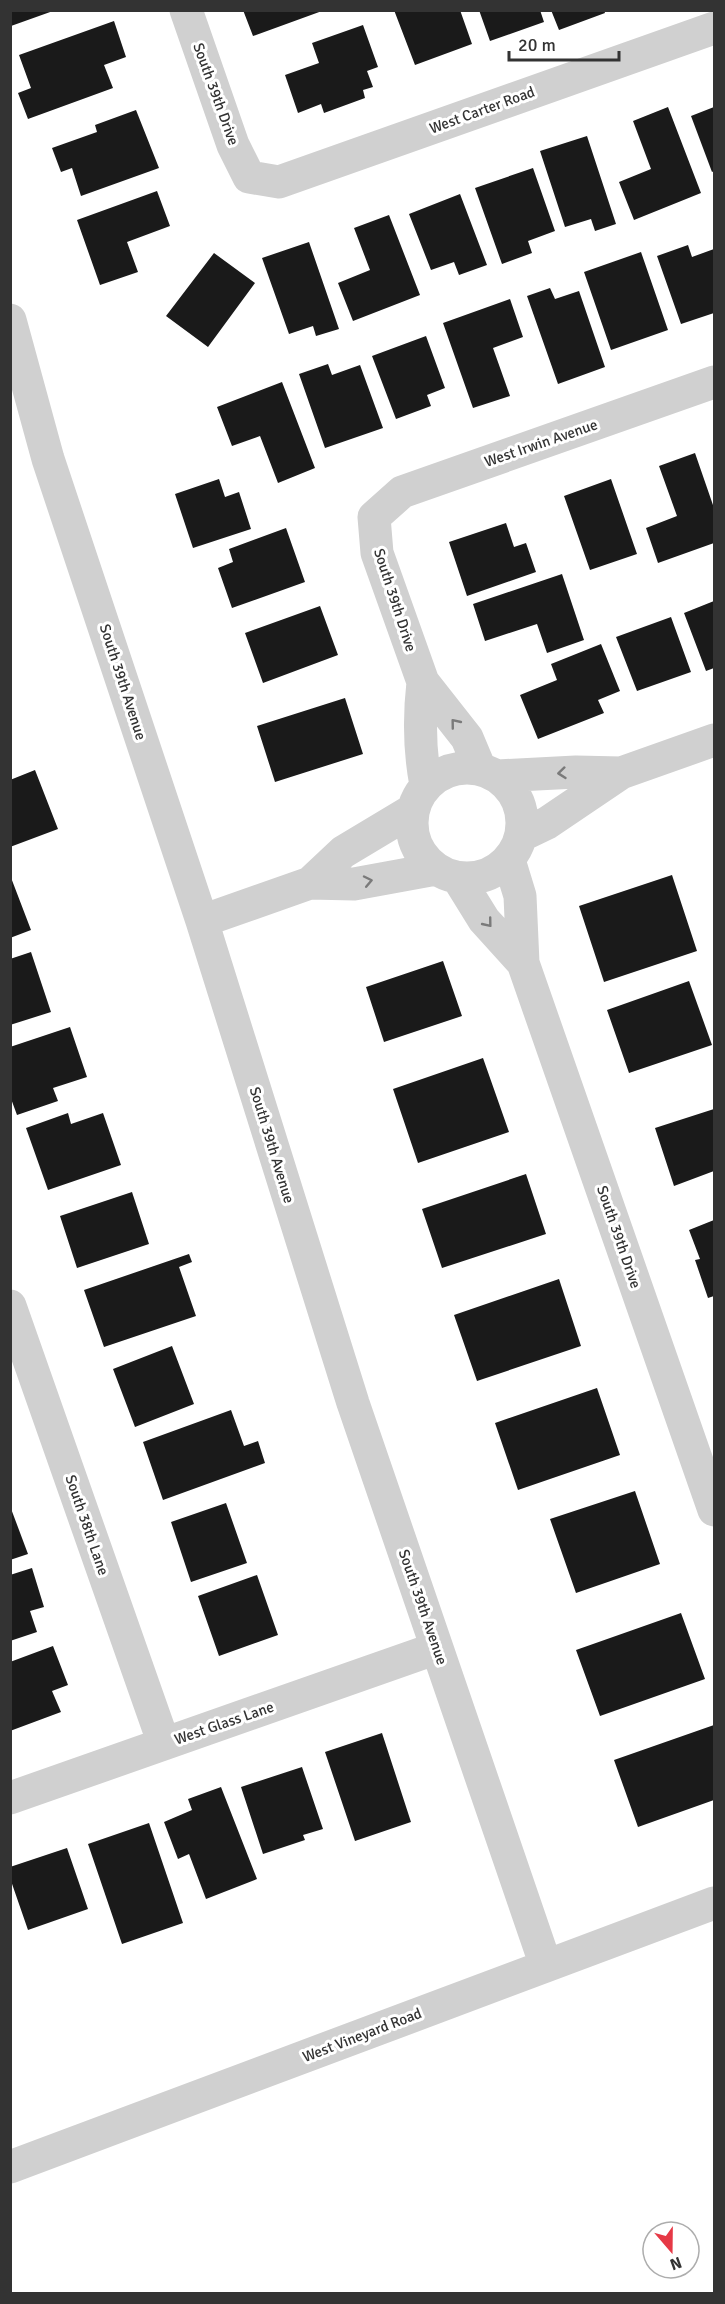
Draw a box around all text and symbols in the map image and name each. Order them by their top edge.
scale bar [509,24,618,62]
text: 20 m [518,34,556,56]
street label: South 39th Drive [189,40,243,148]
street label: West Carter Road [427,83,537,137]
street label: West Irwin Avenue [482,415,600,471]
street label: South 39th Drive [370,546,420,654]
street label: South 39th Avenue [96,622,150,742]
one-way arrow [451,719,462,730]
one-way arrow [558,766,567,779]
one-way arrow [362,875,372,888]
one-way arrow [480,916,491,927]
street label: South 39th Avenue [246,1085,298,1205]
street label: South 39th Drive [593,1183,645,1291]
street label: South 38th Lane [61,1472,113,1578]
street label: South 39th Avenue [395,1547,451,1667]
street label: West Glass Lane [172,1698,276,1748]
street label: West Vineyard Road [300,2004,424,2066]
north arrow [641,2220,701,2280]
text: N [667,2252,684,2274]

